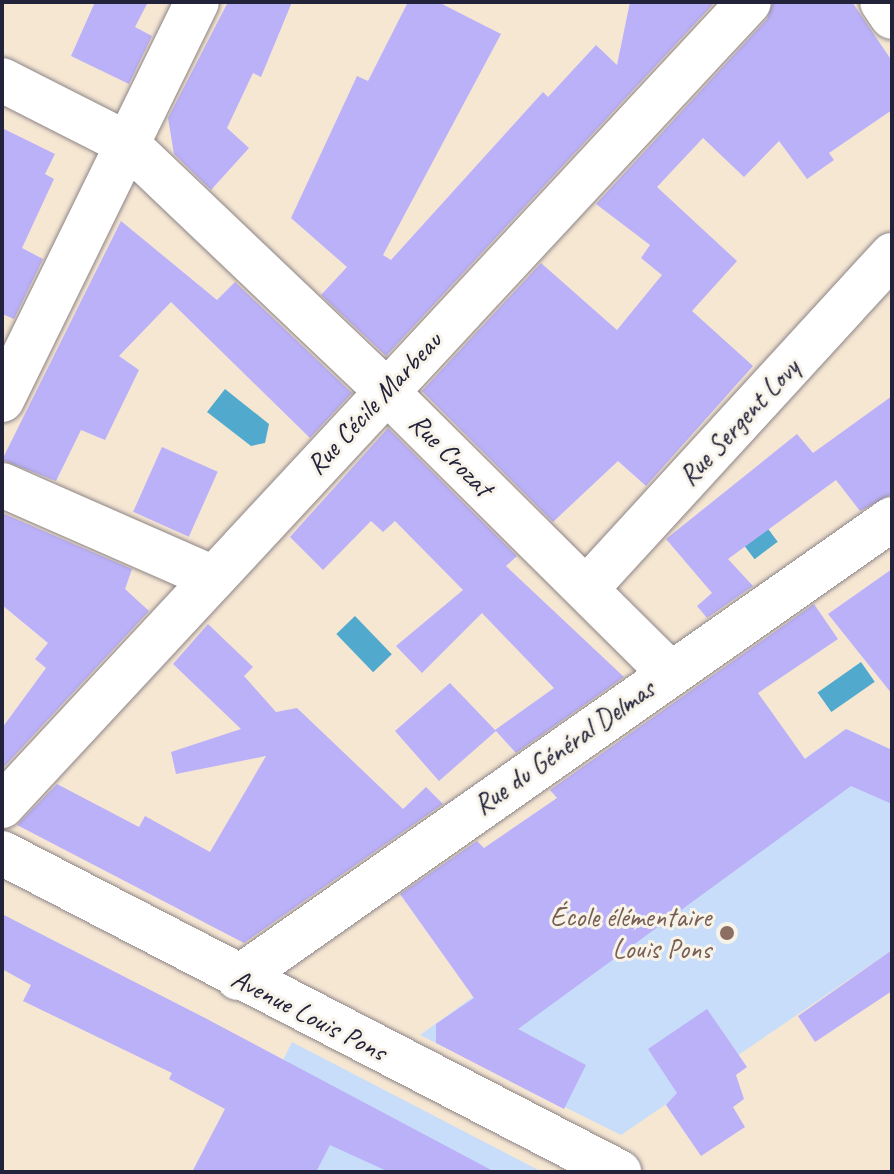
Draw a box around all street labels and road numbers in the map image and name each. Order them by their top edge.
street label: Rue Cécile Marbeau [299,324,449,482]
street label: Rue Sergent Lovy [672,352,806,492]
street label: Rue Crozat [403,407,499,503]
street label: Rue du Général Delmas [466,672,662,822]
street label: Avenue Louis Pons [226,962,392,1068]

